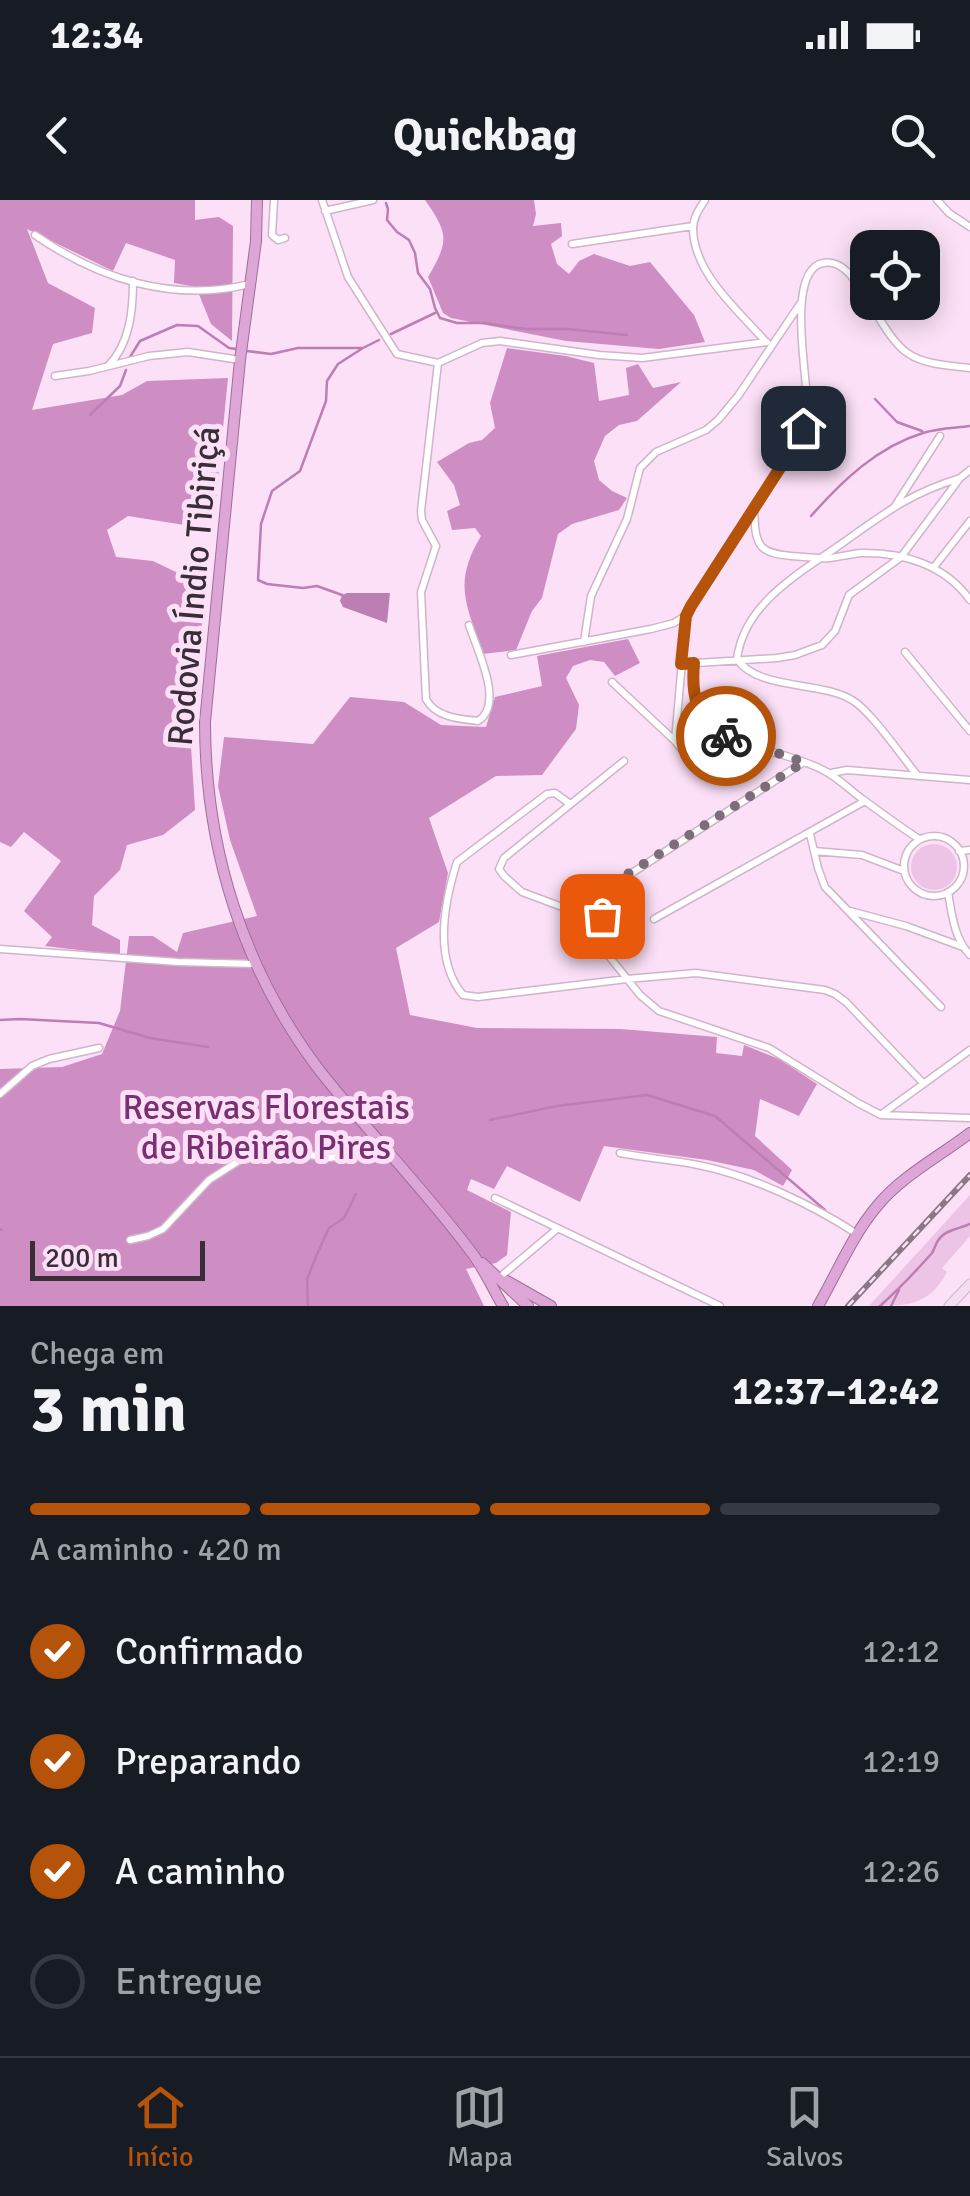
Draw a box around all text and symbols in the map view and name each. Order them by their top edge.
text: 12:34 [50,12,143,59]
icon: back [30,108,85,163]
text: Quickbag [393,108,577,163]
icon: search [885,108,940,163]
map controls [850,230,940,320]
button: locate [850,230,940,320]
pin [761,386,846,471]
icon: home [776,401,831,456]
street label: Rodovia Índio Tibiriçá [159,424,229,748]
courier [676,686,776,786]
icon: bike [699,709,754,764]
pin [560,874,645,959]
icon: bag [575,889,630,944]
park label: Reservas Florestais de Ribeirão Pires [122,1086,410,1169]
scale bar [30,1236,205,1280]
text: 200 m [45,1241,119,1275]
text: Chega em [30,1334,164,1373]
text: 12:37–12:42 [732,1368,940,1415]
text: 3 min [30,1370,187,1450]
text: A caminho · 420 m [30,1530,282,1569]
icon: check [30,1624,85,1679]
text: Confirmado [115,1628,304,1675]
text: 12:12 [862,1632,940,1671]
icon: check [30,1734,85,1789]
text: Preparando [115,1738,301,1785]
text: 12:19 [862,1742,940,1781]
icon: check [30,1844,85,1899]
text: A caminho [115,1848,286,1895]
text: 12:26 [862,1852,940,1891]
text: Entregue [115,1958,263,2005]
tab: Início [127,2080,193,2174]
tab: Mapa [447,2080,513,2174]
tab: Salvos [766,2080,843,2174]

